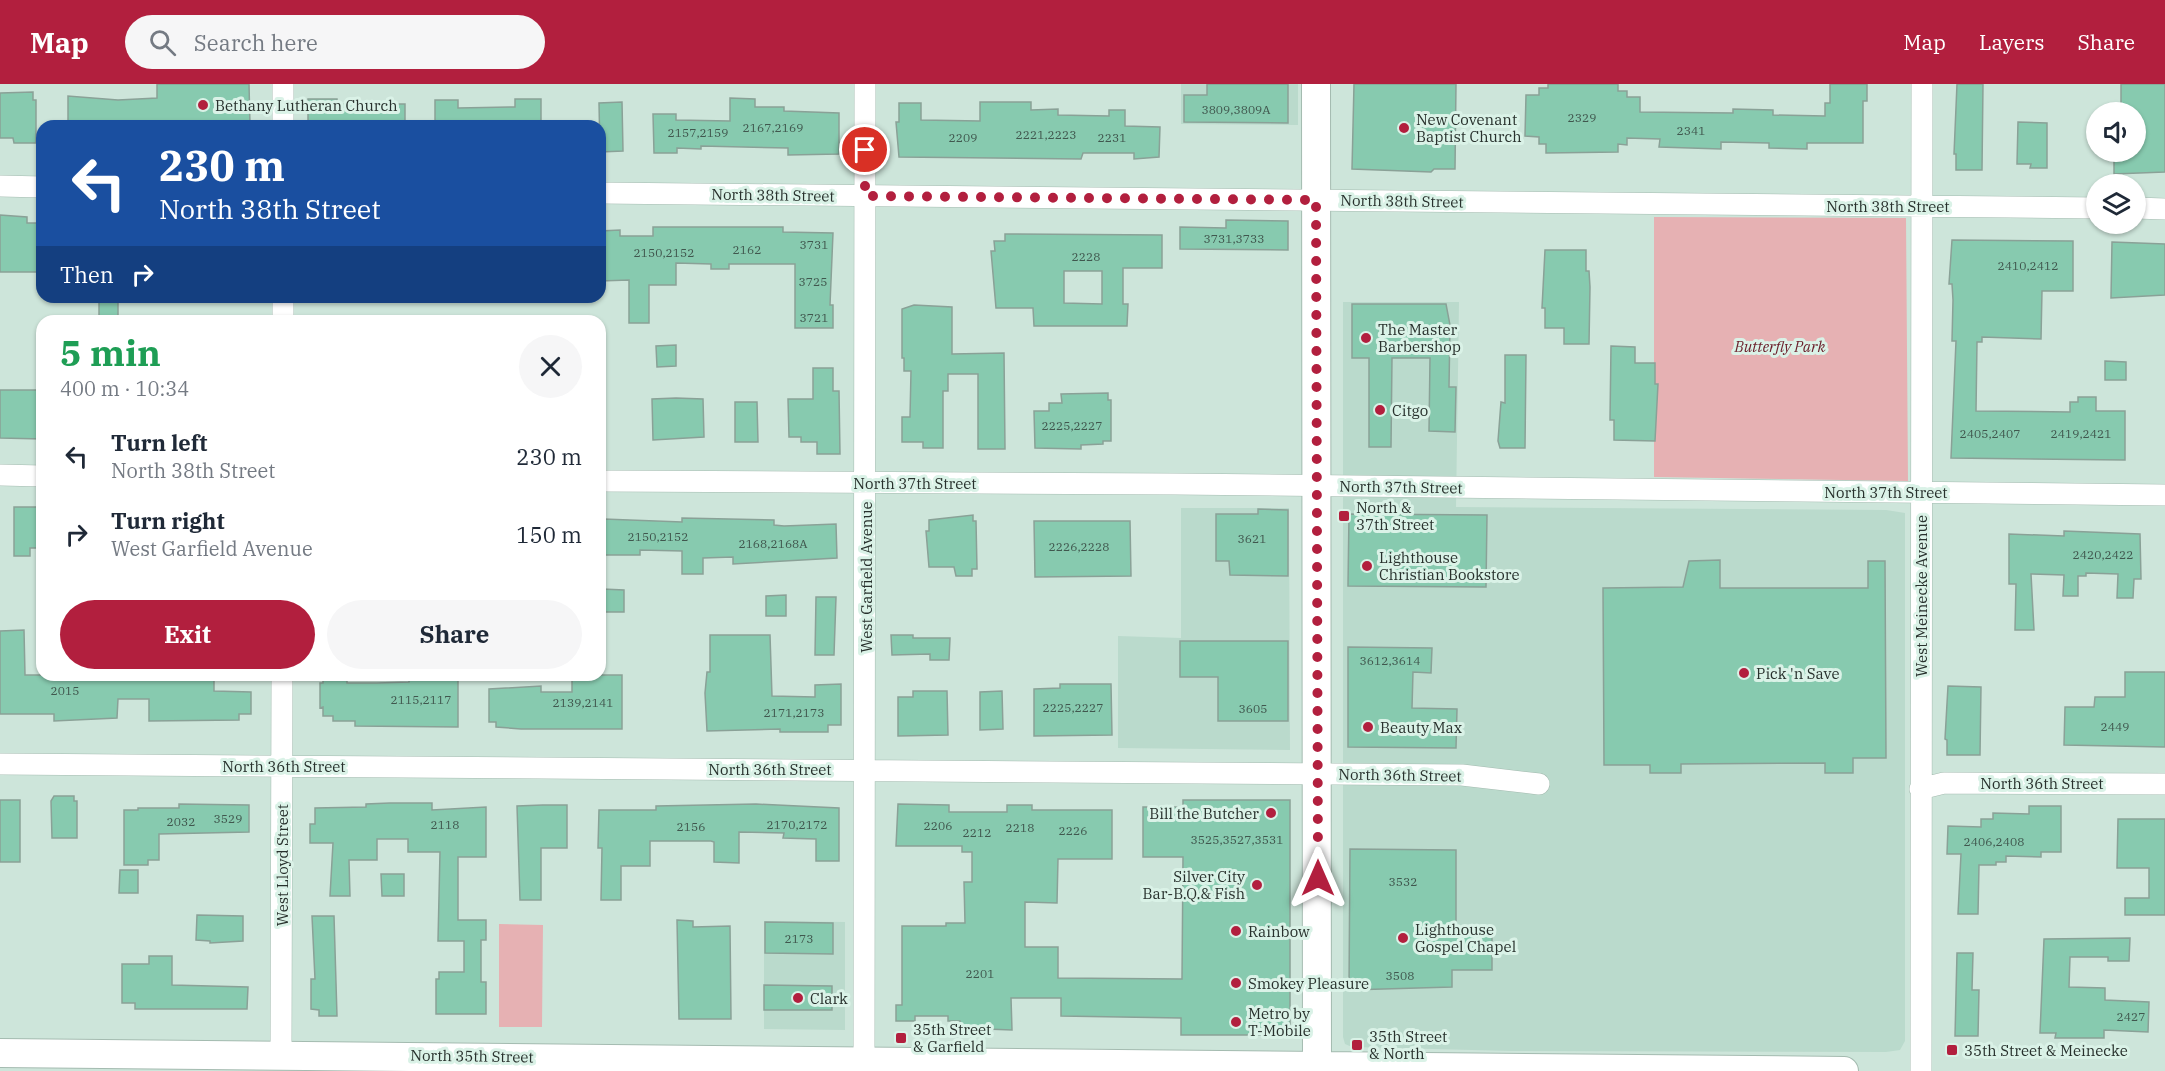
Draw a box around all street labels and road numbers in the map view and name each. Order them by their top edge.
street label: North 38th Street [711,184,835,206]
street label: North 38th Street [1340,190,1464,212]
street label: North 38th Street [1826,197,1950,216]
street label: North 37th Street [853,474,977,493]
street label: North 37th Street [1339,476,1463,498]
street label: North 37th Street [1824,483,1948,502]
street label: West Garfield Avenue [857,501,876,653]
street label: West Meinecke Avenue [1912,515,1931,677]
street label: North 36th Street [222,757,346,776]
street label: North 36th Street [708,760,832,779]
street label: North 36th Street [1338,764,1462,786]
street label: North 36th Street [1980,774,2104,793]
street label: West Lloyd Street [273,804,292,926]
street label: North 35th Street [410,1045,534,1067]

